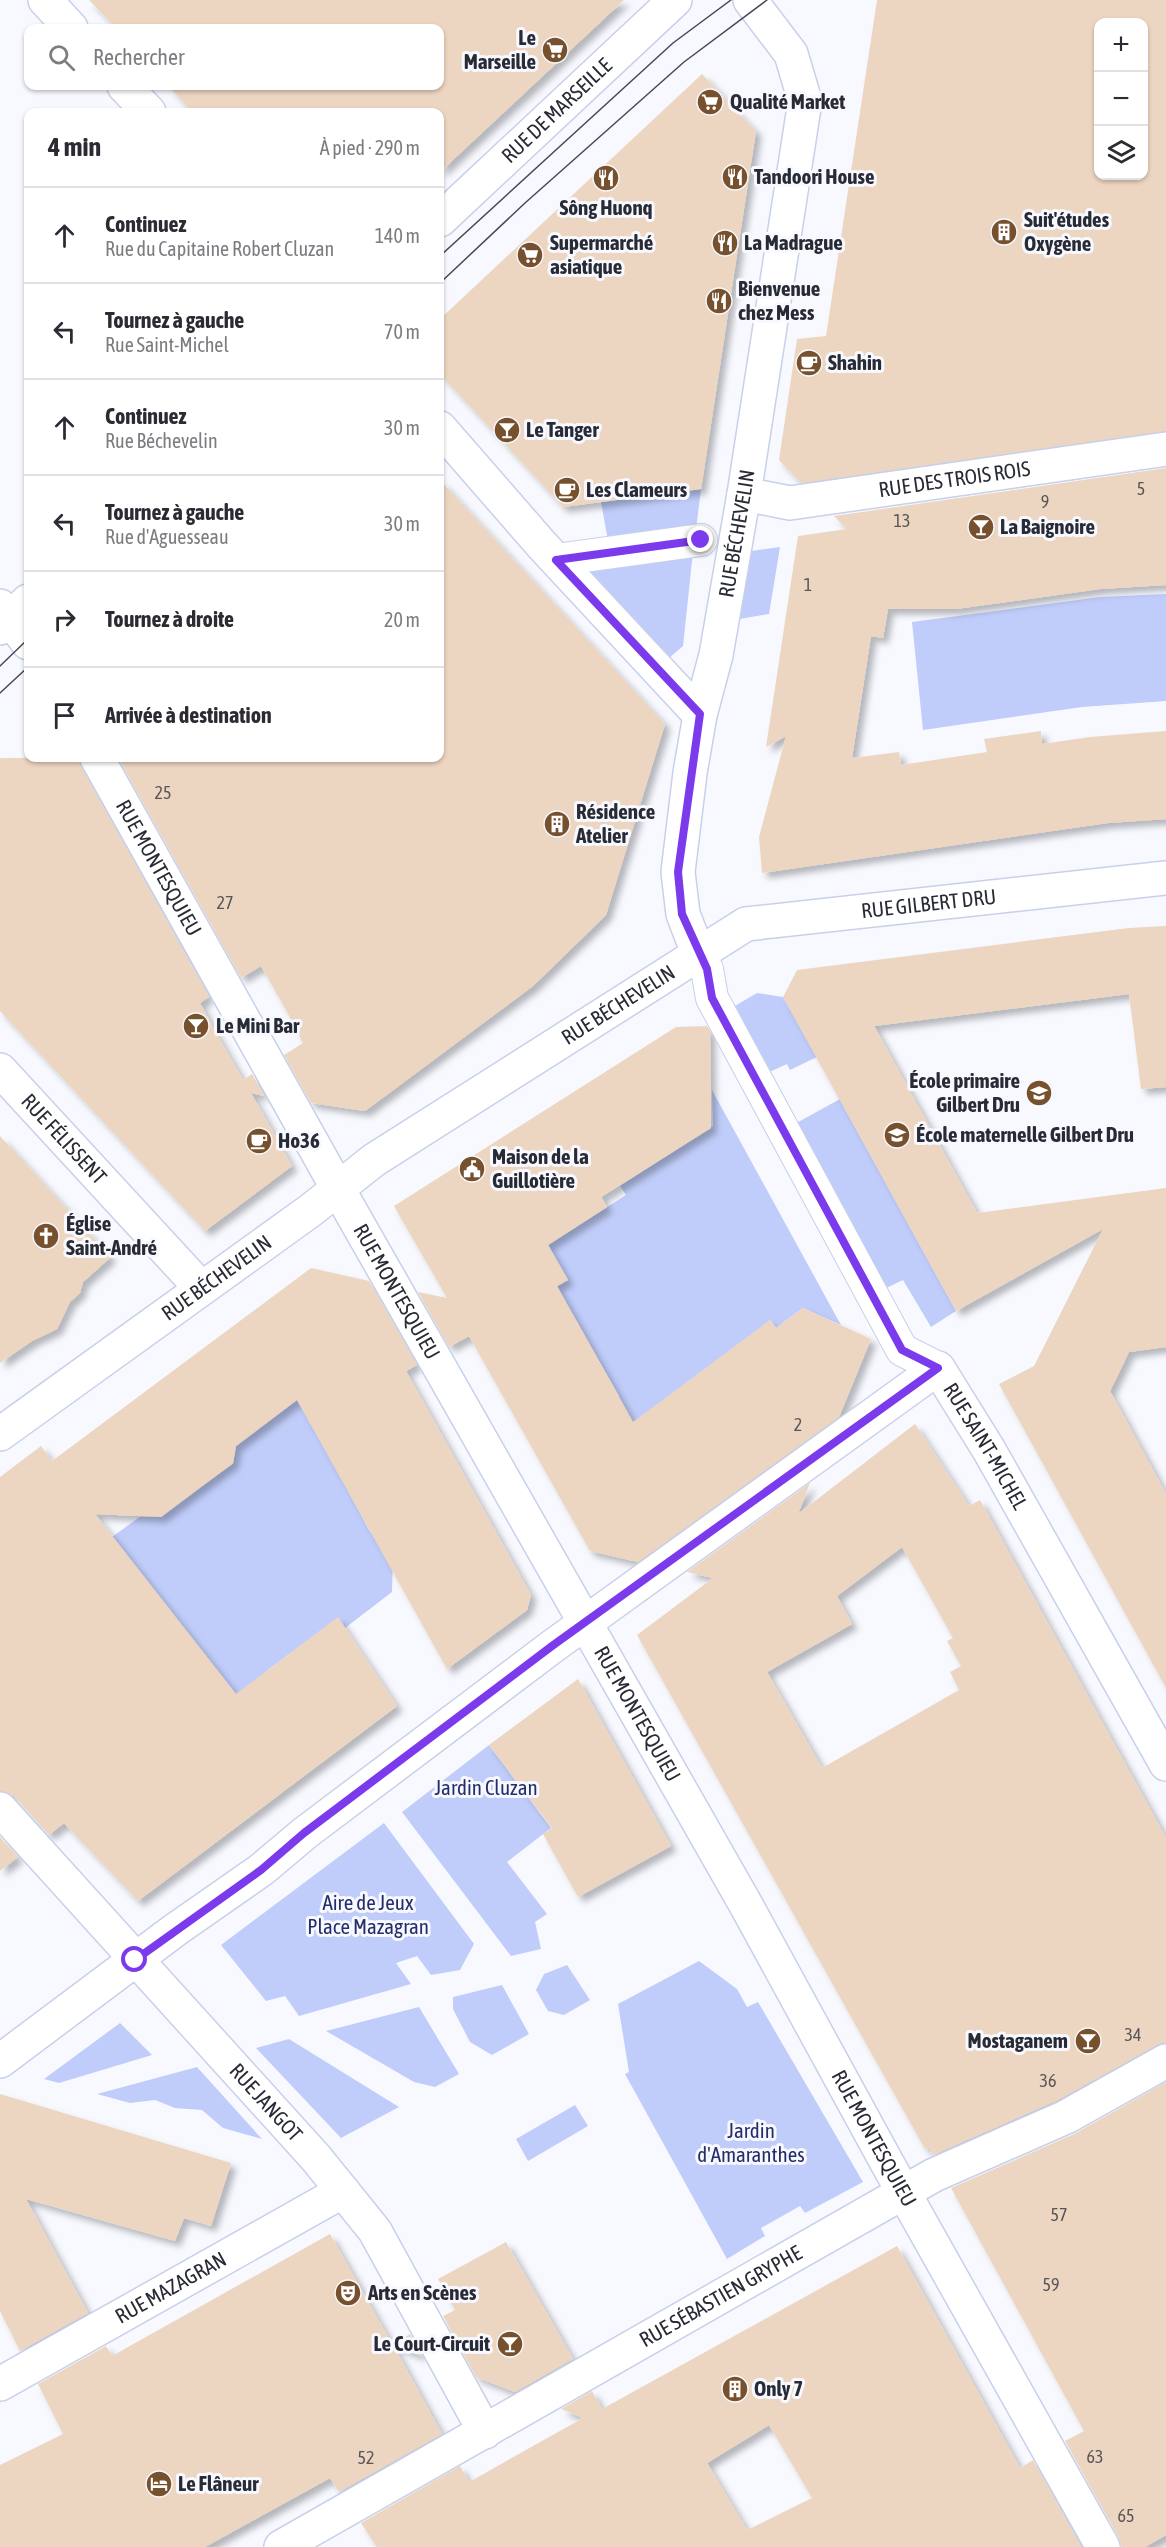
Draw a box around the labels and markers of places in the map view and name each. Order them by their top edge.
place label: Le Marseille [464,25,536,73]
supermarket icon: Le Marseille [540,35,570,65]
supermarket icon: Qualité Market [695,87,725,117]
place label: Qualité Market [730,89,845,113]
restaurant icon: Tandoori House [720,162,750,192]
restaurant icon: Sông Huonq [591,163,621,193]
place label: Tandoori House [754,164,874,188]
place label: Sông Huonq [559,195,653,219]
place label: Suit'études Oxygène [1024,207,1110,255]
building icon: Suit'études Oxygène [989,217,1019,247]
restaurant icon: La Madrague [710,228,740,258]
place label: Supermarché asiatique [550,230,653,278]
place label: La Madrague [744,230,843,254]
supermarket icon: Supermarché asiatique [515,240,545,270]
place label: Bienvenue chez Mess [738,276,820,324]
restaurant icon: Bienvenue chez Mess [704,286,734,316]
cafe icon: Shahin [794,348,824,378]
place label: Shahin [828,350,882,374]
bar icon: Le Tanger [492,415,522,445]
place label: Le Tanger [526,417,599,441]
cafe icon: Les Clameurs [552,475,582,505]
place label: Les Clameurs [586,477,688,501]
bar icon: La Baignoire [966,512,996,542]
place label: La Baignoire [1000,514,1095,538]
place label: Résidence Atelier [575,799,655,847]
building icon: Résidence Atelier [542,809,572,839]
bar icon: Le Mini Bar [181,1011,211,1041]
place label: Le Mini Bar [216,1013,300,1037]
place label: École primaire Gilbert Dru [909,1068,1020,1116]
school or university icon: École primaire Gilbert Dru [1024,1078,1054,1108]
school or university icon: École maternelle Gilbert Dru [882,1120,912,1150]
place label: École maternelle Gilbert Dru [916,1122,1134,1146]
cafe icon: Ho36 [244,1126,274,1156]
place label: Ho36 [278,1128,320,1152]
place label: Maison de la Guillotière [492,1144,589,1192]
public building icon: Maison de la Guillotière [457,1154,487,1184]
place label: Église Saint-André [66,1211,157,1259]
church icon: Église Saint-André [31,1221,61,1251]
bar icon: Mostaganem [1073,2026,1103,2056]
place label: Mostaganem [968,2028,1068,2052]
theatre icon: Arts en Scènes [333,2278,363,2308]
place label: Arts en Scènes [367,2280,477,2304]
bar icon: Le Court-Circuit [495,2329,525,2359]
place label: Le Court-Circuit [373,2331,490,2355]
building icon: Only 7 [720,2374,750,2404]
place label: Only 7 [754,2376,803,2400]
hotel icon: Le Flâneur [144,2469,174,2499]
place label: Le Flâneur [178,2471,259,2495]

